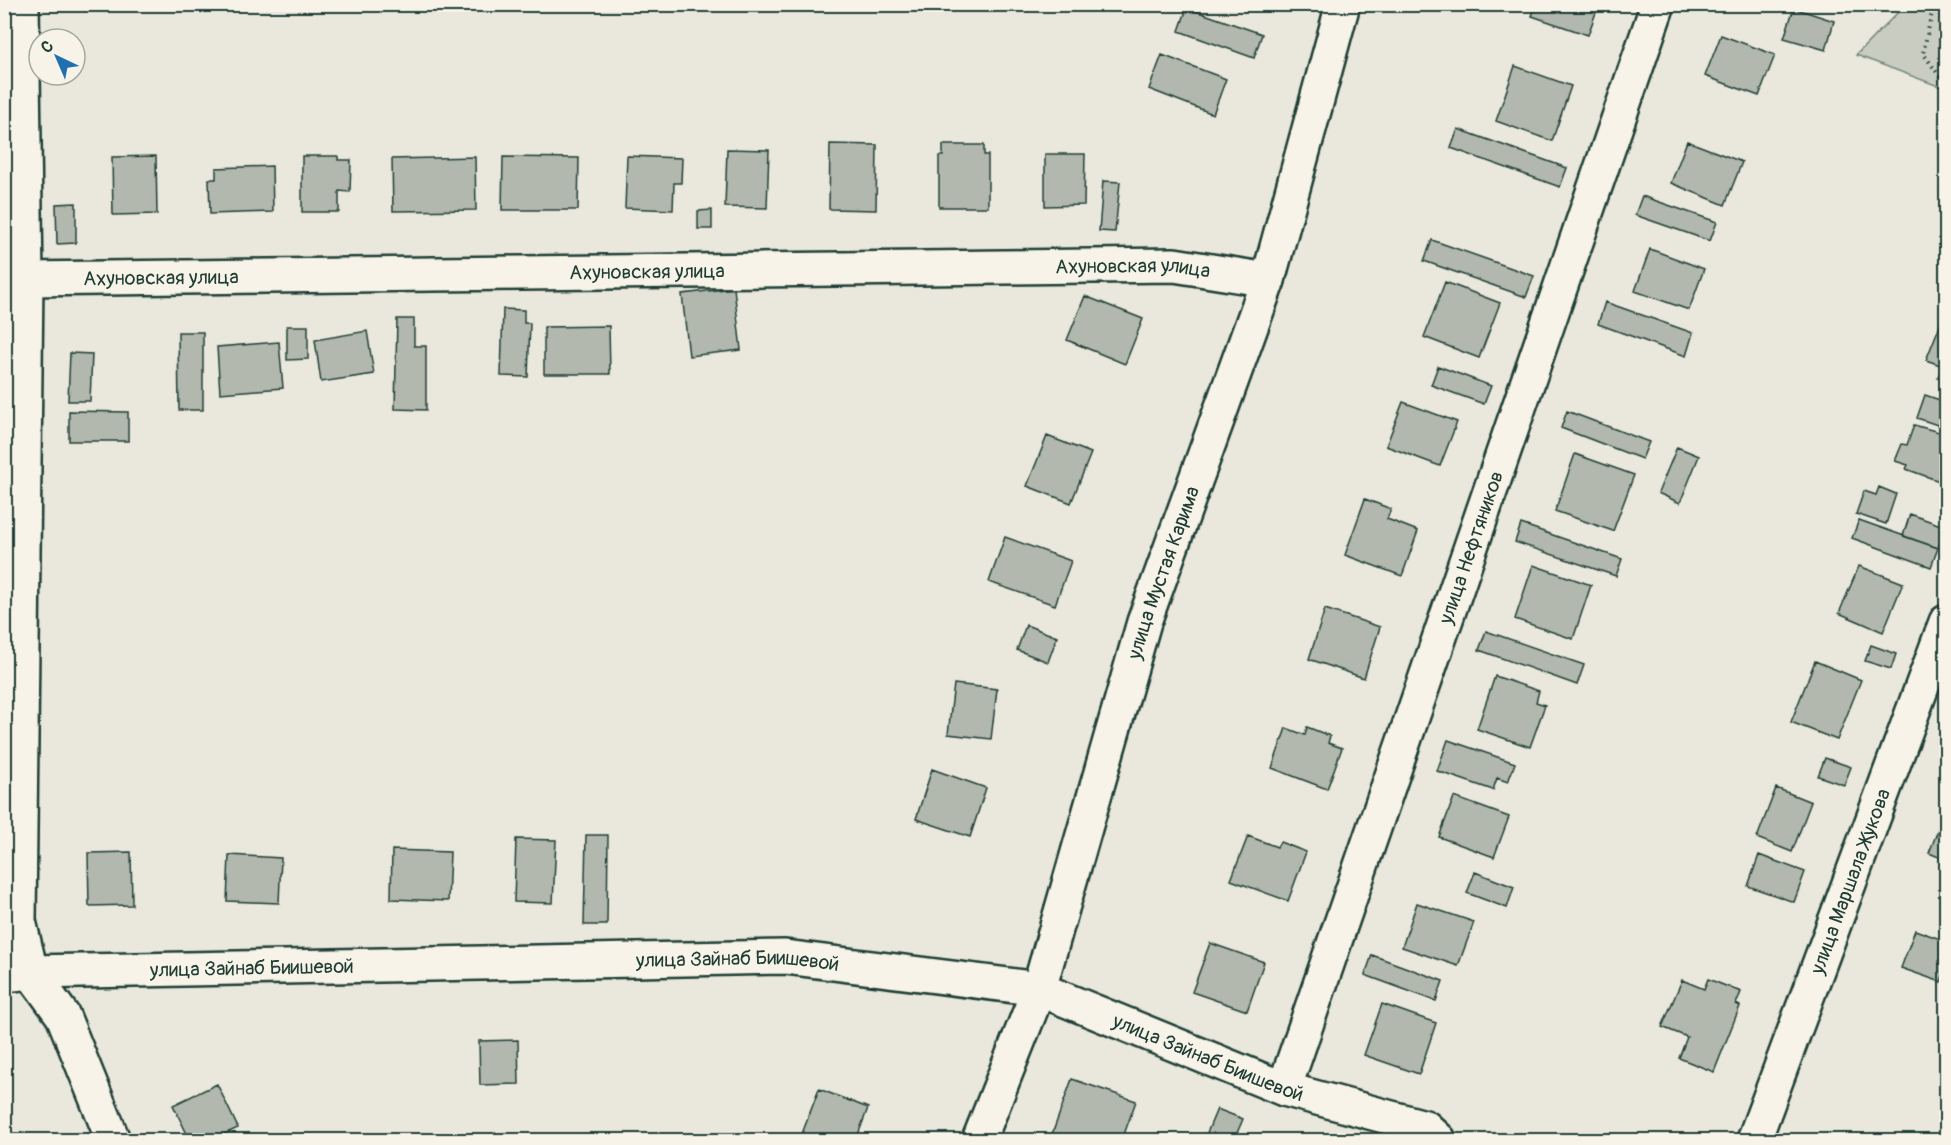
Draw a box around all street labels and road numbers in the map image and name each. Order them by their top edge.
street label: Ахуновская улица [1055,252,1212,284]
street label: Ахуновская улица [569,258,725,285]
street label: Ахуновская улица [83,264,239,291]
street label: улица Нефтяников [1433,468,1509,628]
street label: улица Мустая Карима [1122,483,1205,663]
street label: улица Маршала Жукова [1804,785,1896,978]
street label: улица Зайнаб Биишевой [635,945,841,977]
street label: улица Зайнаб Биишевой [149,954,354,983]
street label: улица Зайнаб Биишевой [1108,1008,1306,1107]

